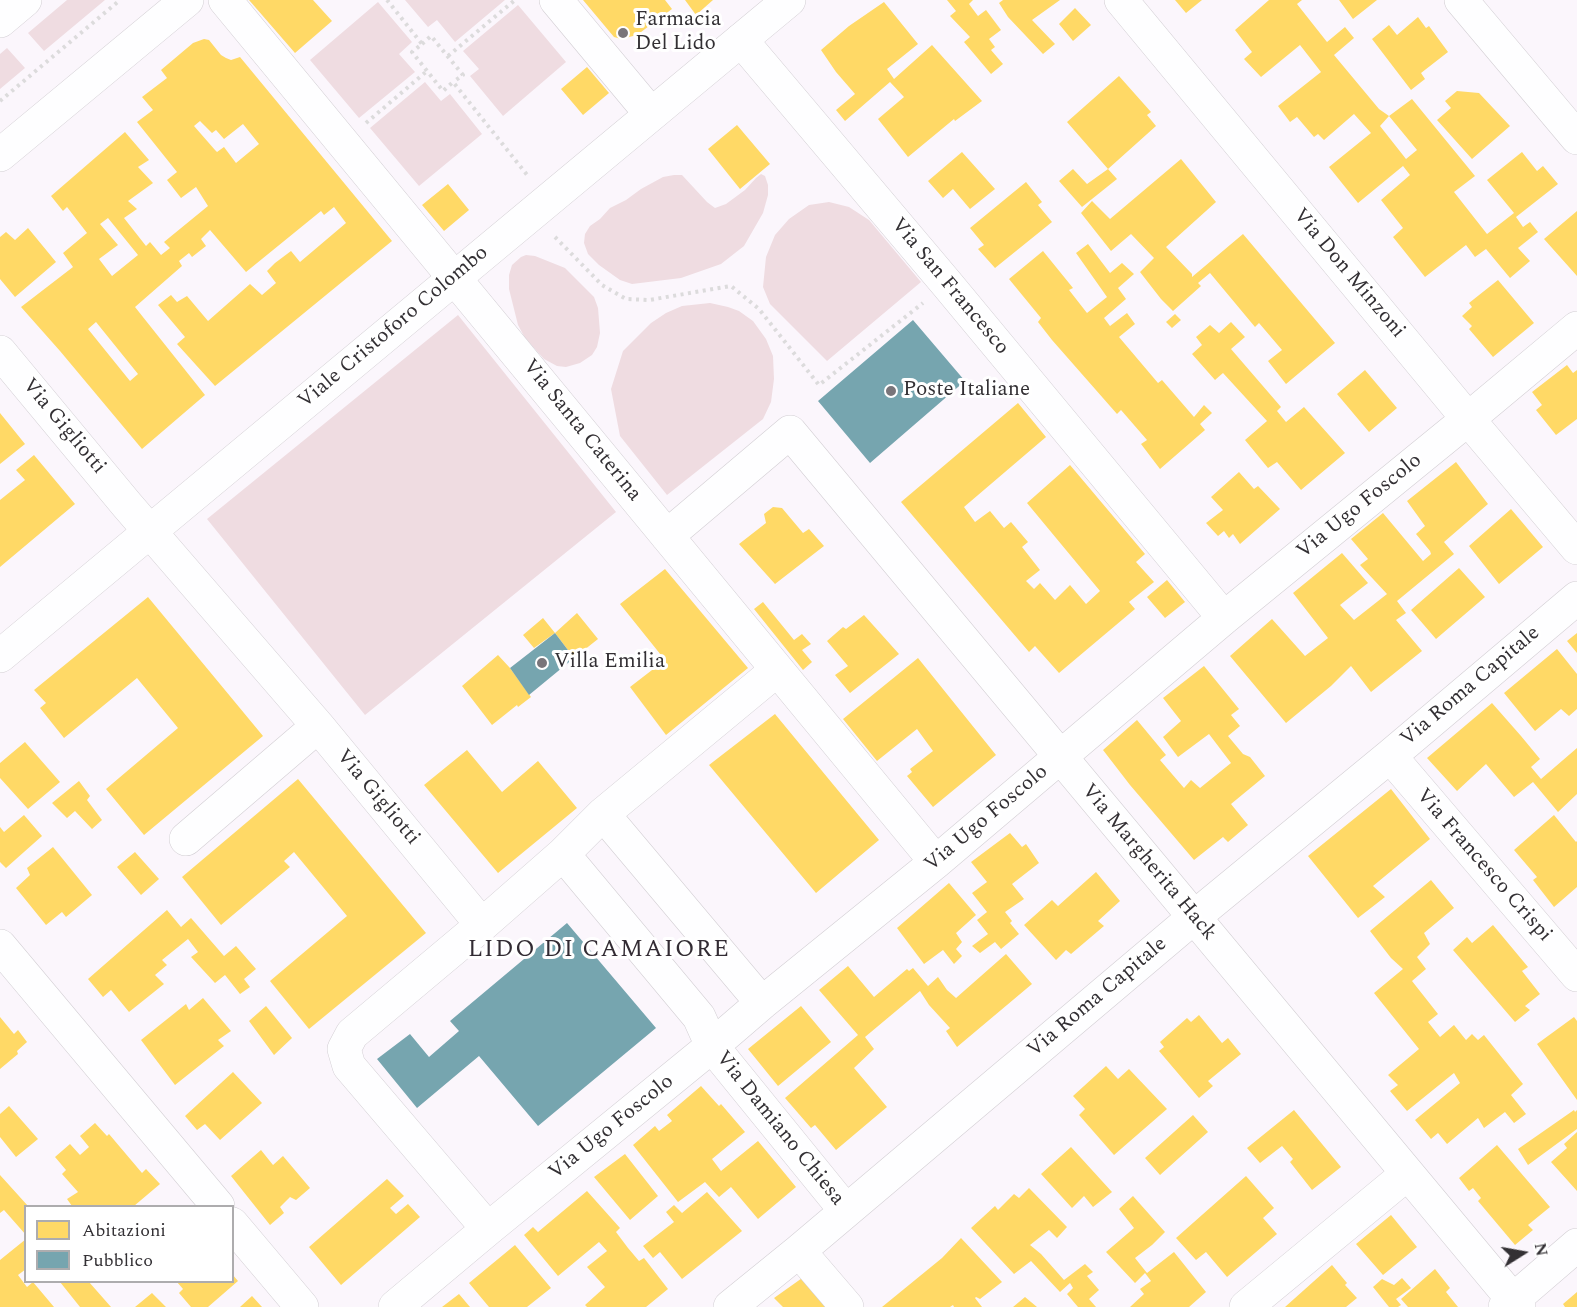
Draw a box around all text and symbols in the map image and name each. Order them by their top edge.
place label: Farmacia Del Lido [635,8,721,58]
marker: Farmacia Del Lido [616,26,630,40]
street label: Via Don Minzoni [1286,204,1410,344]
street label: Via San Francesco [884,213,1014,361]
street label: Viale Cristoforo Colombo [294,241,494,415]
street label: Via Santa Caterina [516,355,646,507]
street label: Via Gigliotti [16,374,110,480]
place label: Poste Italiane [903,378,1030,404]
marker: Poste Italiane [884,384,898,398]
street label: Via Ugo Foscolo [1292,449,1428,565]
street label: Via Roma Capitale [1396,621,1546,753]
place label: Villa Emilia [554,650,665,676]
marker: Villa Emilia [535,656,549,670]
street label: Via Gigliotti [330,745,424,851]
street label: Via Ugo Foscolo [920,760,1054,878]
street label: Via Margherita Hack [1075,779,1221,947]
street label: Via Francesco Crispi [1410,784,1556,948]
street label: Via Roma Capitale [1023,932,1173,1064]
district label: LIDO DI CAMAIORE [468,937,730,965]
street label: Via Damiano Chiesa [709,1047,849,1211]
street label: Via Ugo Foscolo [544,1070,680,1186]
legend [24,1205,234,1283]
text: Abitazioni [82,1217,166,1244]
north arrow [1493,1223,1553,1283]
text: N [1528,1241,1554,1258]
text: Pubblico [82,1247,153,1274]

